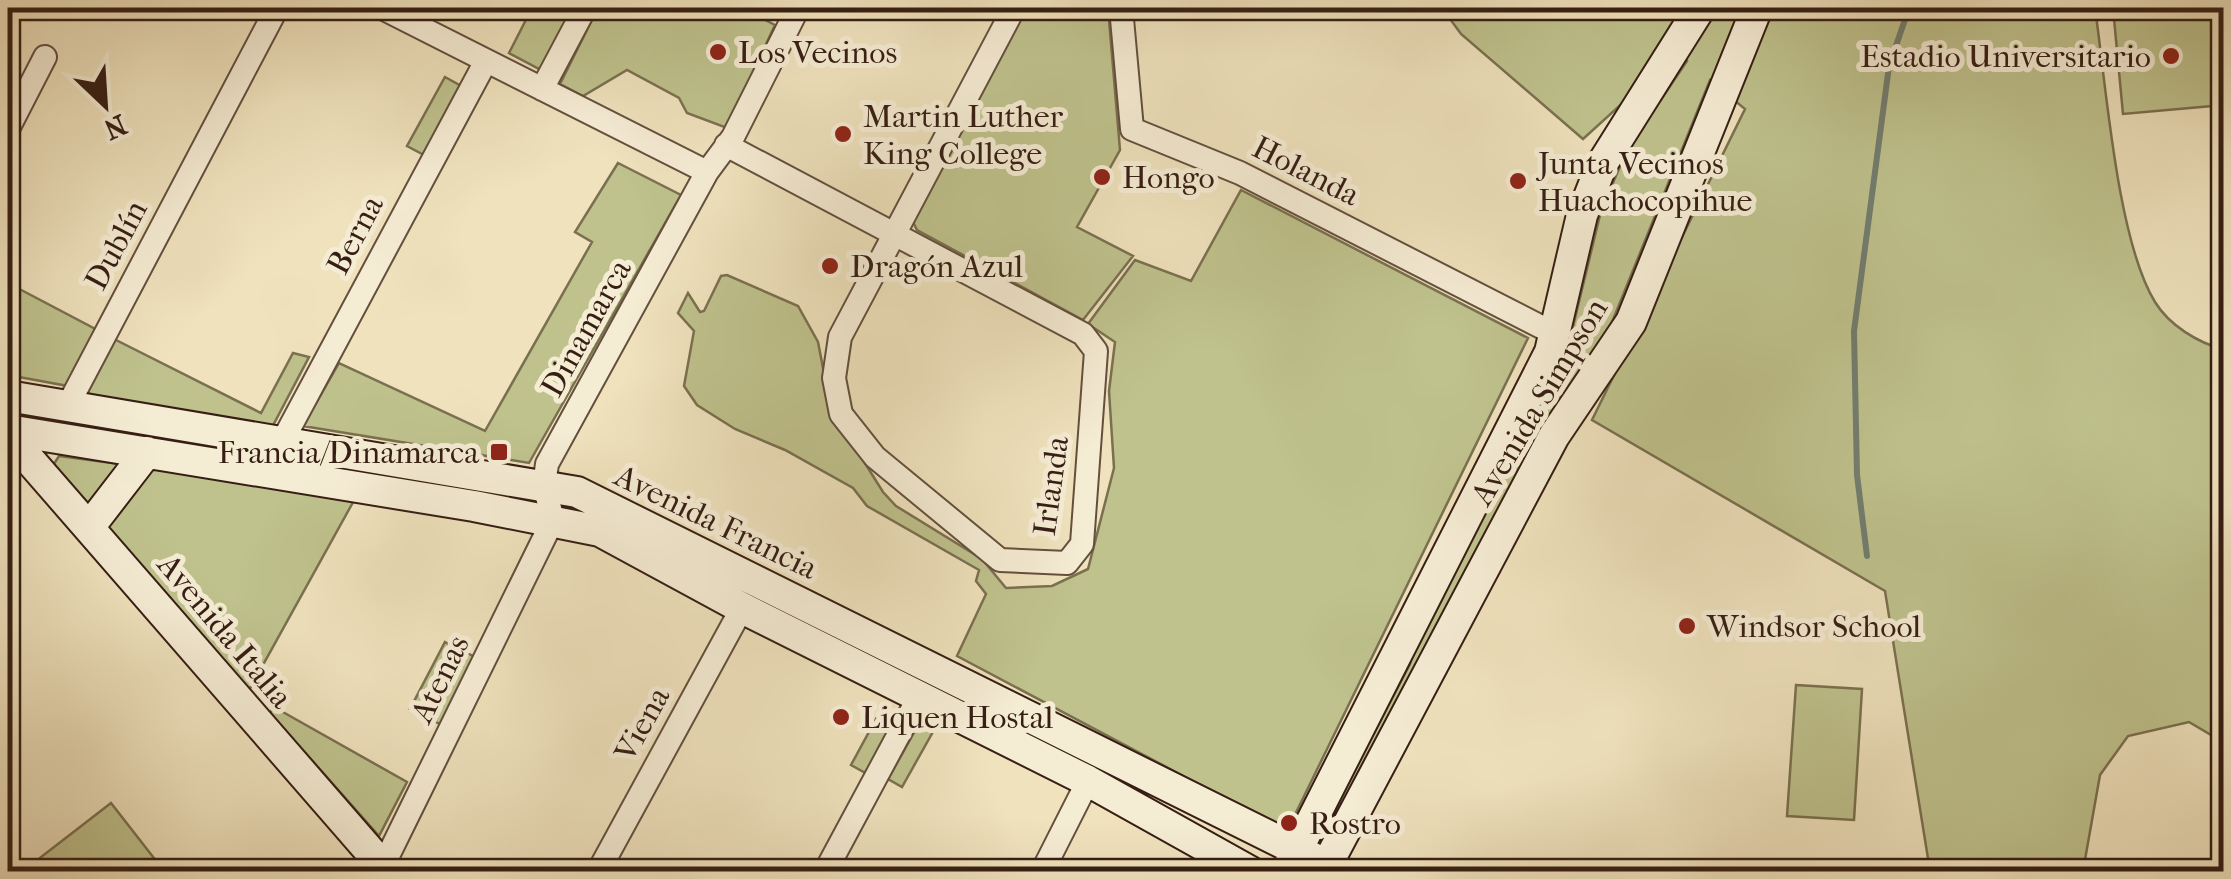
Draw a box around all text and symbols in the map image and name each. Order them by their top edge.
place label: Los Vecinos [738,34,897,71]
place label: Estadio Universitario [1860,38,2151,75]
marker: Los Vecinos [707,41,729,63]
marker: Estadio Universitario [2160,45,2182,67]
north arrow [55,55,155,155]
place label: Martin Luther King College [863,98,1063,172]
text: N [98,108,132,147]
marker: Martin Luther King College [832,123,854,145]
street label: Holanda [1246,128,1367,214]
place label: Junta Vecinos Huachocopihue [1535,145,1752,219]
place label: Hongo [1122,159,1215,196]
marker: Hongo [1091,166,1113,188]
marker: Junta Vecinos Huachocopihue [1507,170,1529,192]
street label: Berna [319,188,392,281]
street label: Dublín [77,194,155,296]
place label: Dragón Azul [850,248,1023,285]
street label: Dinamarca [533,252,639,403]
marker: Dragón Azul [819,255,841,277]
street label: Avenida Simpson [1462,292,1615,514]
street label: Irlanda [1026,433,1076,538]
place label: Francia/Dinamarca [218,434,480,471]
marker: Francia/Dinamarca [488,441,510,463]
street label: Avenida Francia [607,456,824,587]
street label: Avenida Italia [149,545,301,716]
place label: Windsor School [1706,608,1921,645]
marker: Windsor School [1676,615,1698,637]
street label: Atenas [402,629,477,731]
street label: Viena [606,679,678,768]
place label: Liquen Hostal [861,699,1053,736]
marker: Liquen Hostal [830,706,852,728]
place label: Rostro [1309,805,1401,842]
marker: Rostro [1278,812,1300,834]

